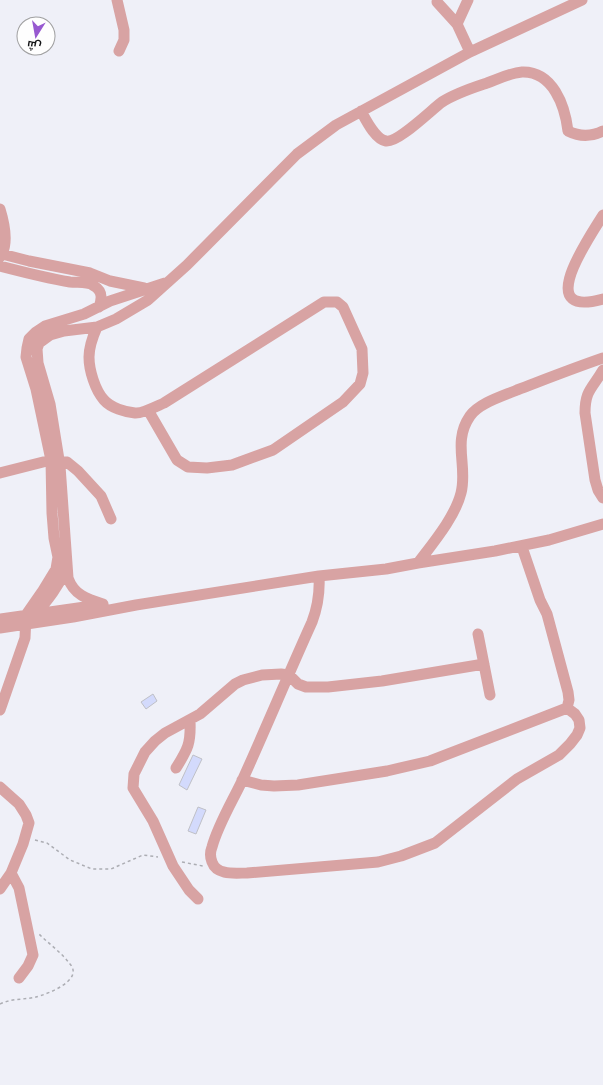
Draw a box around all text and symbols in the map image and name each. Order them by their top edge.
north arrow [16,16,56,56]
text: ش [26,38,42,54]

